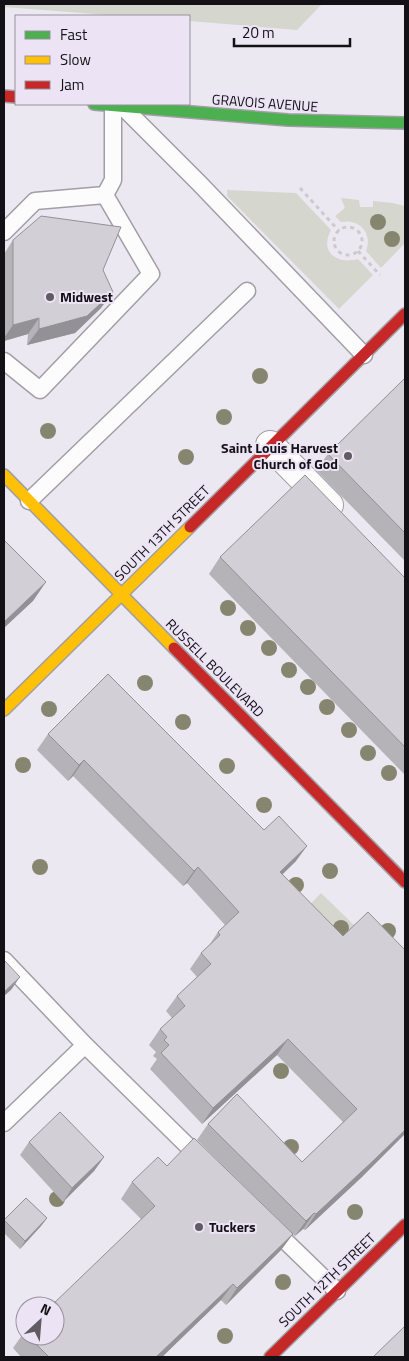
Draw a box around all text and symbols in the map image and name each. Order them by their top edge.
legend [15,15,190,105]
scale bar [234,15,350,47]
text: 20 m [242,21,275,44]
text: Fast [60,23,88,46]
text: Slow [60,48,91,71]
text: Jam [60,73,84,96]
street label: GRAVOIS AVENUE [211,88,319,117]
place label: Midwest [60,286,113,307]
marker: Midwest [44,291,56,303]
place label: Saint Louis Harvest Church of God [221,437,338,474]
marker: Saint Louis Harvest Church of God [342,450,354,462]
street label: SOUTH 13TH STREET [109,480,215,585]
street label: RUSSELL BOULEVARD [161,614,269,722]
place label: Tuckers [209,1216,256,1237]
marker: Tuckers [193,1221,205,1233]
street label: SOUTH 12TH STREET [273,1227,380,1332]
north arrow [15,1296,65,1346]
text: N [37,1297,55,1320]

